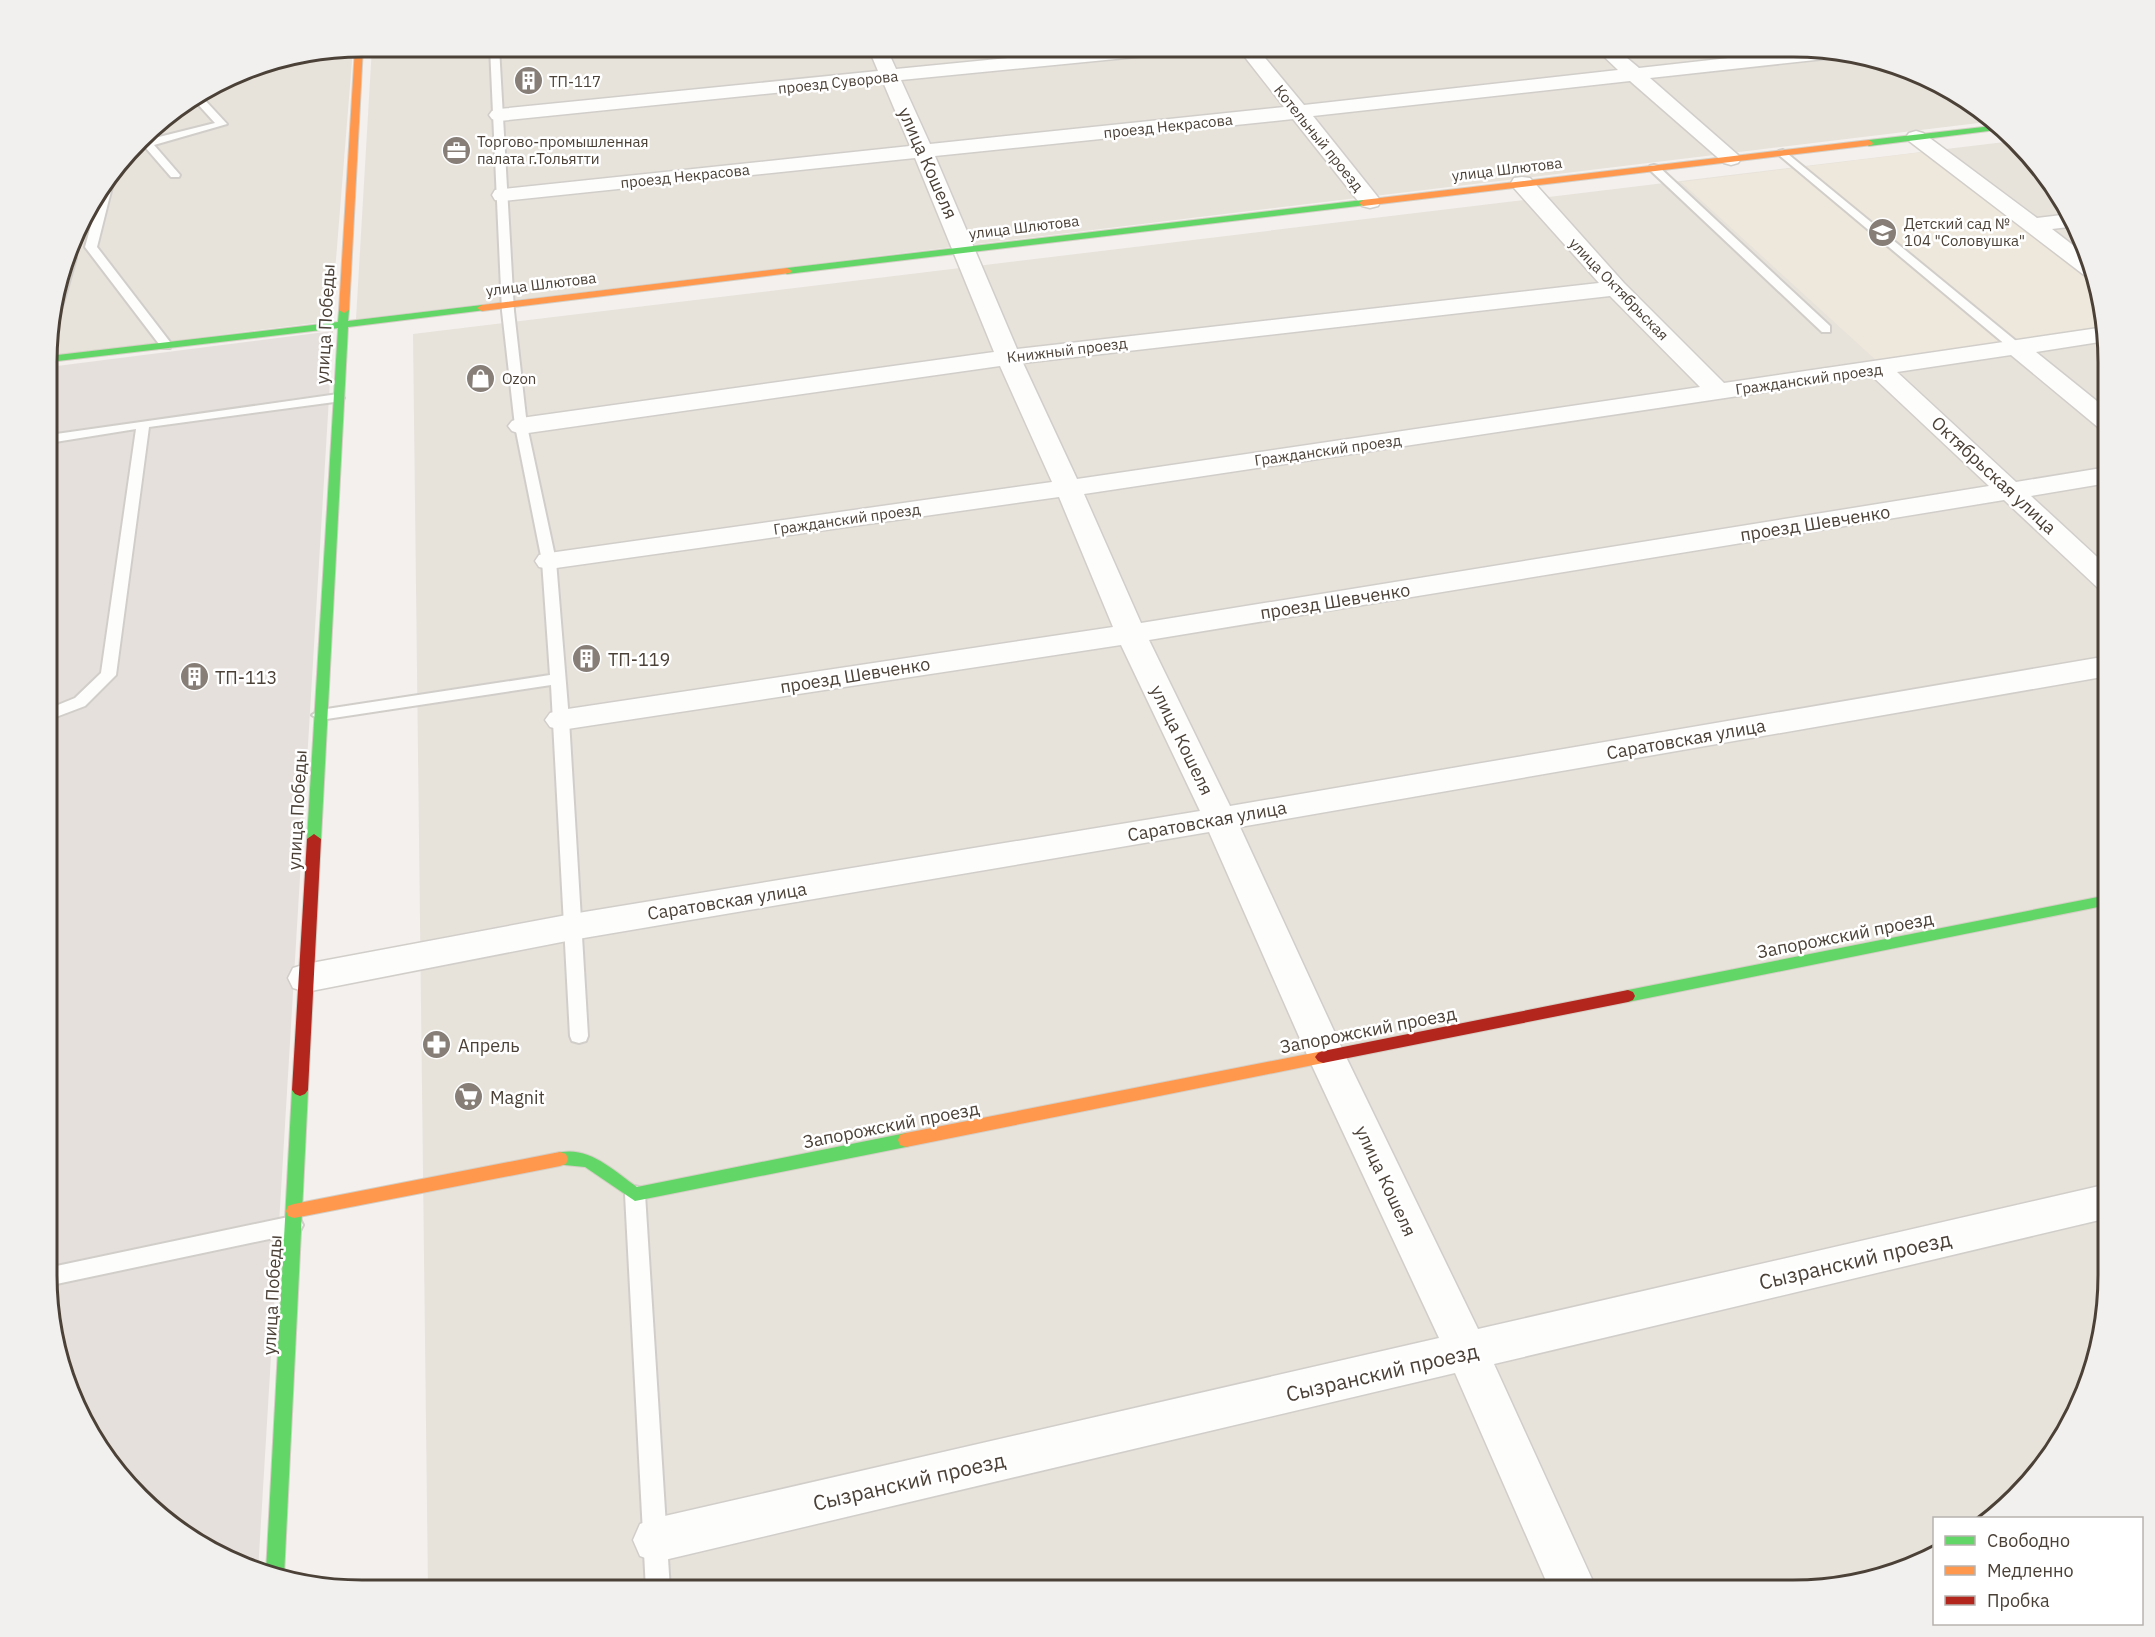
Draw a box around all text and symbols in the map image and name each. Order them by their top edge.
building icon: ТП-117 [512,65,544,97]
street label: проезд Суворова [777,66,899,98]
place label: ТП-117 [549,72,601,91]
street label: Котельный проезд [1270,81,1368,195]
street label: улица Кошеля [893,104,963,222]
street label: проезд Некрасова [1102,110,1234,142]
place label: Торгово-промышленная палата г.Тольятти [477,132,649,168]
office icon: Торгово-промышленная палата г.Тольятти [440,134,472,166]
street label: улица Шлютова [1451,153,1563,185]
street label: проезд Некрасова [619,160,751,192]
street label: улица Шлютова [968,211,1080,243]
place label: Детский сад № 104 "Соловушка" [1904,214,2025,250]
school or university icon: Детский сад № 104 "Соловушка" [1867,216,1899,248]
street label: улица Октябрьская [1565,234,1673,344]
street label: улица Победы [310,263,340,385]
street label: улица Шлютова [485,268,597,300]
street label: Книжный проезд [1006,333,1128,367]
street label: Гражданский проезд [1734,359,1884,399]
shop icon: Ozon [465,362,497,394]
place label: Ozon [502,369,536,388]
street label: Октябрьская улица [1927,411,2062,539]
street label: Гражданский проезд [1253,430,1403,470]
street label: Гражданский проезд [772,499,922,539]
street label: проезд Шевченко [1738,500,1892,546]
street label: проезд Шевченко [1258,578,1412,624]
building icon: ТП-119 [571,643,603,675]
place label: ТП-119 [608,648,670,671]
street label: проезд Шевченко [778,652,932,698]
building icon: ТП-113 [178,661,210,693]
place label: ТП-113 [215,666,277,689]
street label: улица Кошеля [1145,681,1219,799]
street label: Саратовская улица [1605,714,1768,764]
street label: улица Победы [282,749,312,871]
street label: Саратовская улица [1126,796,1289,846]
street label: Саратовская улица [646,877,809,925]
street label: Запорожский проезд [1755,907,1935,963]
street label: Запорожский проезд [1278,1002,1458,1058]
pharmacy icon: Апрель [421,1029,453,1061]
place label: Апрель [458,1034,520,1057]
supermarket icon: Magnit [453,1081,485,1113]
place label: Magnit [490,1086,545,1109]
street label: Запорожский проезд [801,1097,981,1153]
street label: улица Кошеля [1350,1122,1422,1240]
street label: Сызранский проезд [1756,1224,1954,1296]
street label: улица Победы [257,1234,287,1356]
street label: Сызранский проезд [1283,1336,1481,1408]
street label: Сызранский проезд [810,1445,1008,1517]
legend [1933,1517,2143,1625]
text: Свободно [1987,1529,2070,1552]
text: Медленно [1987,1559,2074,1582]
text: Пробка [1987,1589,2050,1612]

